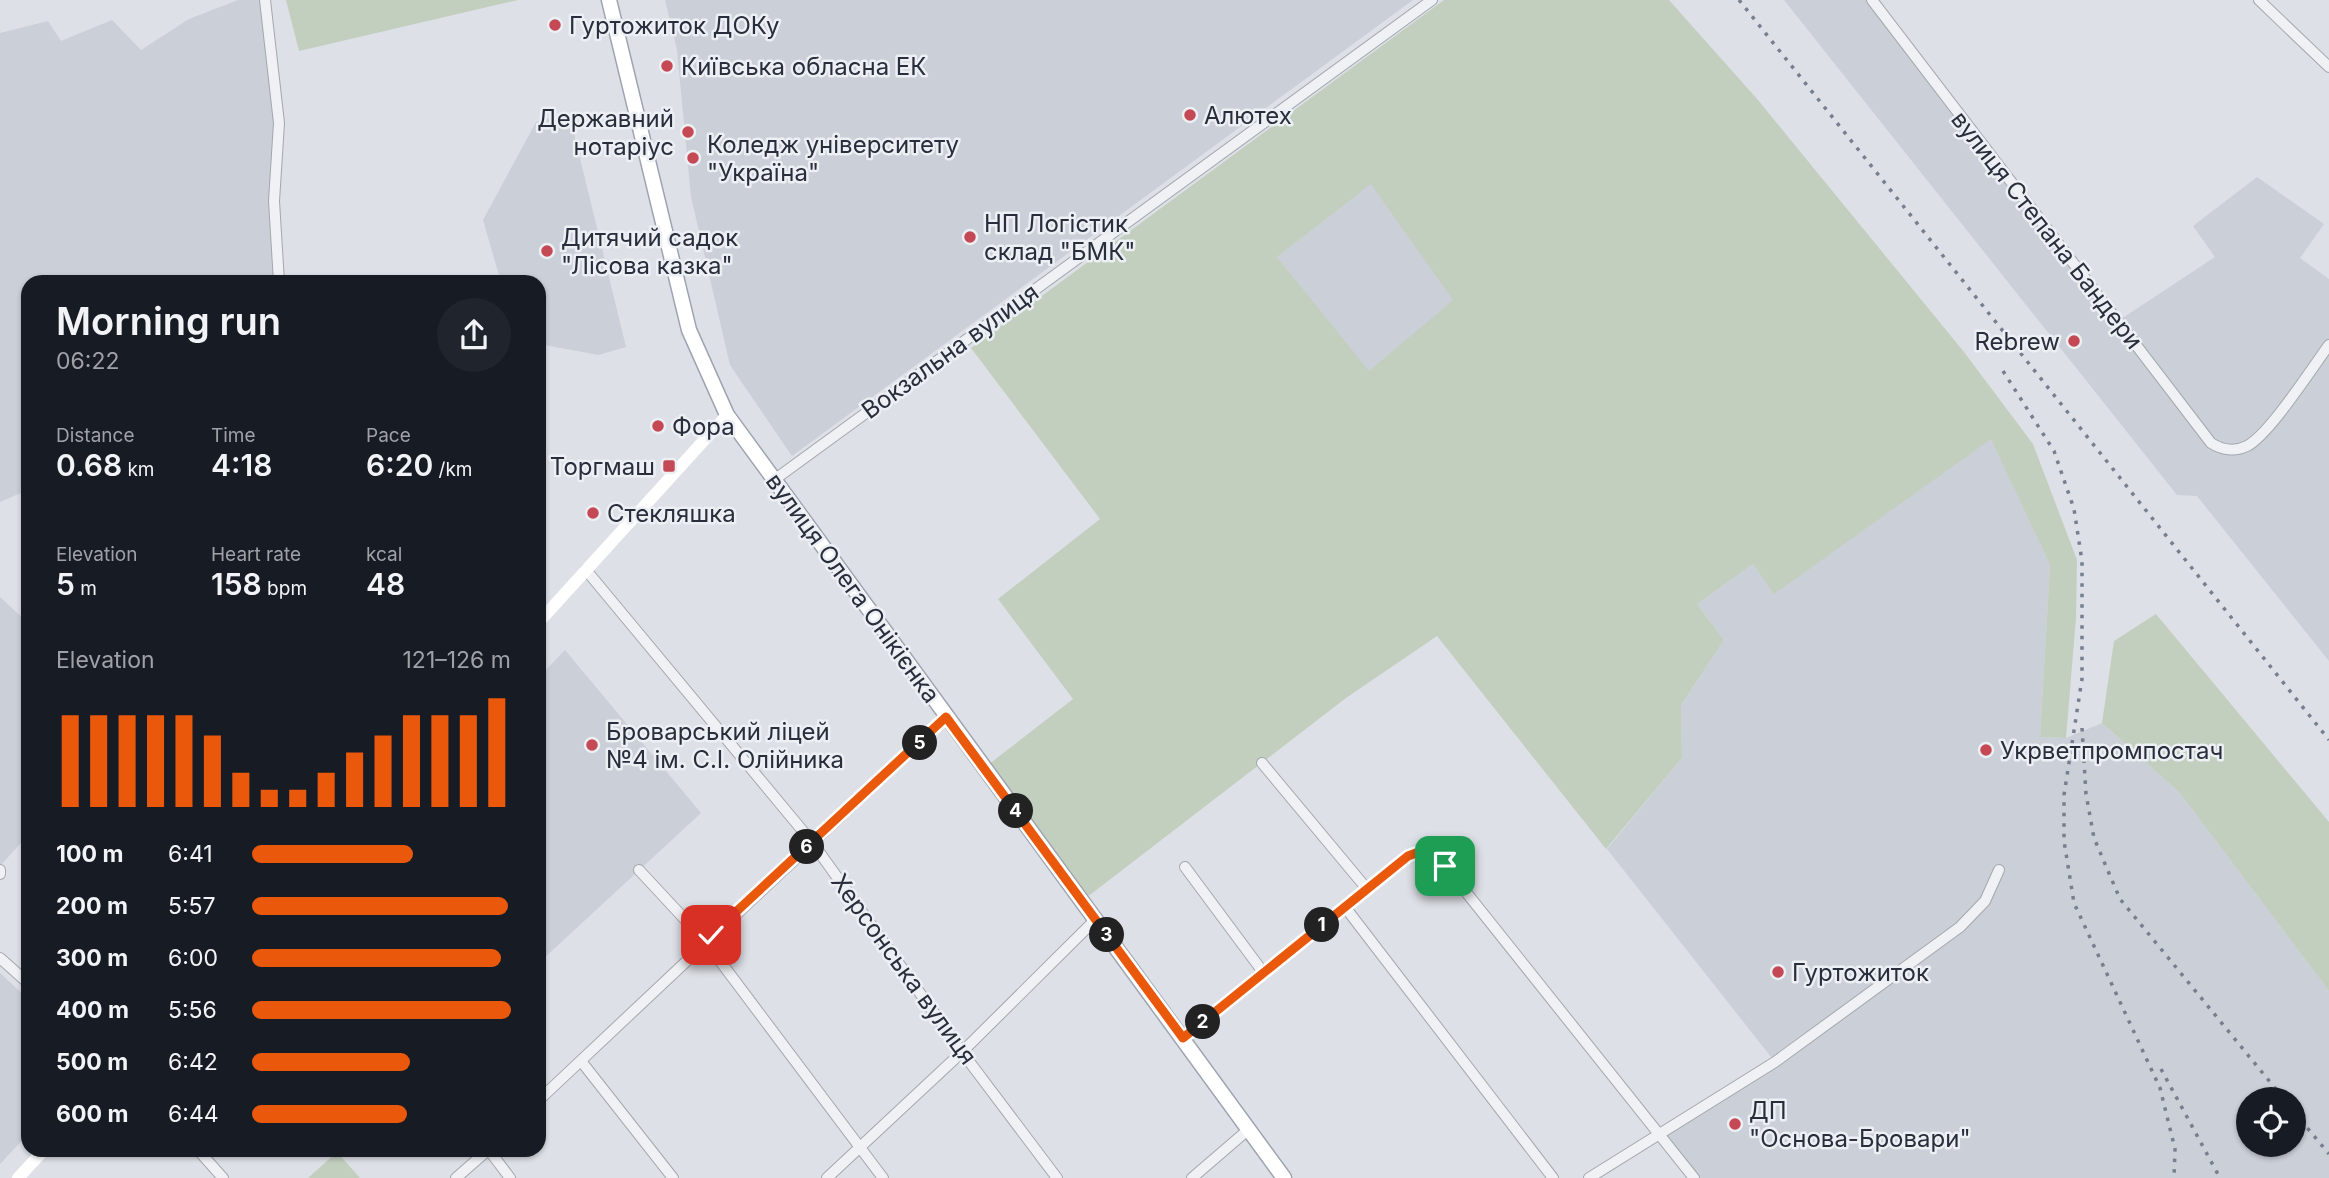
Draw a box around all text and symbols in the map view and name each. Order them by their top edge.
place label: Гуртожиток ДОКу [569,11,779,40]
marker: Гуртожиток ДОКу [547,17,563,33]
place label: Київська обласна ЕК [681,52,926,81]
marker: Київська обласна ЕК [659,58,675,74]
place label: Алютех [1204,101,1292,130]
place label: Державний нотаріус [537,104,674,161]
street label: вулиця Степана Бандери [1945,105,2149,355]
marker: Алютех [1182,107,1198,123]
marker: Державний нотаріус [680,124,696,140]
place label: Коледж університету "Україна" [707,130,959,187]
marker: Коледж університету "Україна" [685,150,701,166]
place label: НП Логістик склад "БМК" [984,209,1136,266]
place label: Дитячий садок "Лісова казка" [561,223,738,280]
marker: НП Логістик склад "БМК" [962,229,978,245]
marker: Дитячий садок "Лісова казка" [539,243,555,259]
street label: Вокзальна вулиця [856,277,1044,425]
text: Morning run [56,298,281,344]
button: share [437,298,511,372]
place label: Rebrew [1974,327,2060,356]
marker: Rebrew [2066,333,2082,349]
text: 06:22 [56,347,119,375]
place label: Фора [672,412,735,441]
marker: Фора [650,418,666,434]
text: Distance [56,424,134,447]
text: Time [211,424,256,447]
text: Pace [366,424,411,447]
text: 0.68 [56,447,122,483]
text: 4:18 [211,447,272,483]
text: 6:20 [366,447,433,483]
place label: Торгмаш [550,452,655,481]
text: km [122,458,155,481]
text: /km [433,458,473,481]
marker: Торгмаш [661,458,677,474]
street label: вулиця Олега Онікієнка [760,468,946,708]
place label: Стекляшка [607,499,736,528]
marker: Стекляшка [585,505,601,521]
text: Elevation [56,543,137,566]
text: Heart rate [211,543,301,566]
text: kcal [366,543,402,566]
text: 5 [56,566,75,602]
text: 158 [211,566,262,602]
text: 48 [366,566,405,602]
text: m [75,577,97,600]
text: bpm [262,577,307,600]
text: Elevation [56,646,155,674]
text: 121–126 m [403,646,511,674]
place label: Броварський ліцей №4 ім. С.І. Олійника [606,717,844,774]
pin: 5 [902,726,937,760]
text: 5 [913,731,926,754]
place label: Укрветпромпостач [2000,736,2223,765]
marker: Броварський ліцей №4 ім. С.І. Олійника [584,737,600,753]
marker: Укрветпромпостач [1978,742,1994,758]
pin: 4 [998,794,1034,828]
text: 4 [1009,799,1022,822]
pin: 6 [790,830,824,864]
text: 6 [800,835,813,858]
pin [1415,836,1475,896]
text: 100 m [56,840,123,868]
text: 6:41 [168,840,213,868]
icon: arrive [1426,847,1464,885]
street label: Херсонська вулиця [825,868,983,1070]
text: 200 m [56,892,128,920]
text: 5:57 [168,892,216,920]
pin [681,905,741,965]
pin: 1 [1304,908,1340,942]
text: 1 [1317,913,1326,936]
icon: check [692,916,730,954]
pin: 3 [1090,918,1124,953]
text: 3 [1100,923,1113,946]
text: 300 m [56,944,128,972]
text: 6:00 [168,944,218,972]
place label: Гуртожиток [1792,958,1929,987]
marker: Гуртожиток [1770,964,1786,980]
text: 400 m [56,996,129,1024]
text: 5:56 [168,996,217,1024]
pin: 2 [1186,1004,1220,1040]
text: 2 [1197,1010,1208,1033]
text: 500 m [56,1048,128,1076]
text: 6:42 [168,1048,218,1076]
map controls [2236,1087,2306,1157]
button: locate [2236,1087,2306,1157]
place label: ДП "Основа-Бровари" [1749,1096,1971,1153]
text: 600 m [56,1100,128,1128]
text: 6:44 [168,1100,219,1128]
marker: ДП "Основа-Бровари" [1727,1116,1743,1132]

